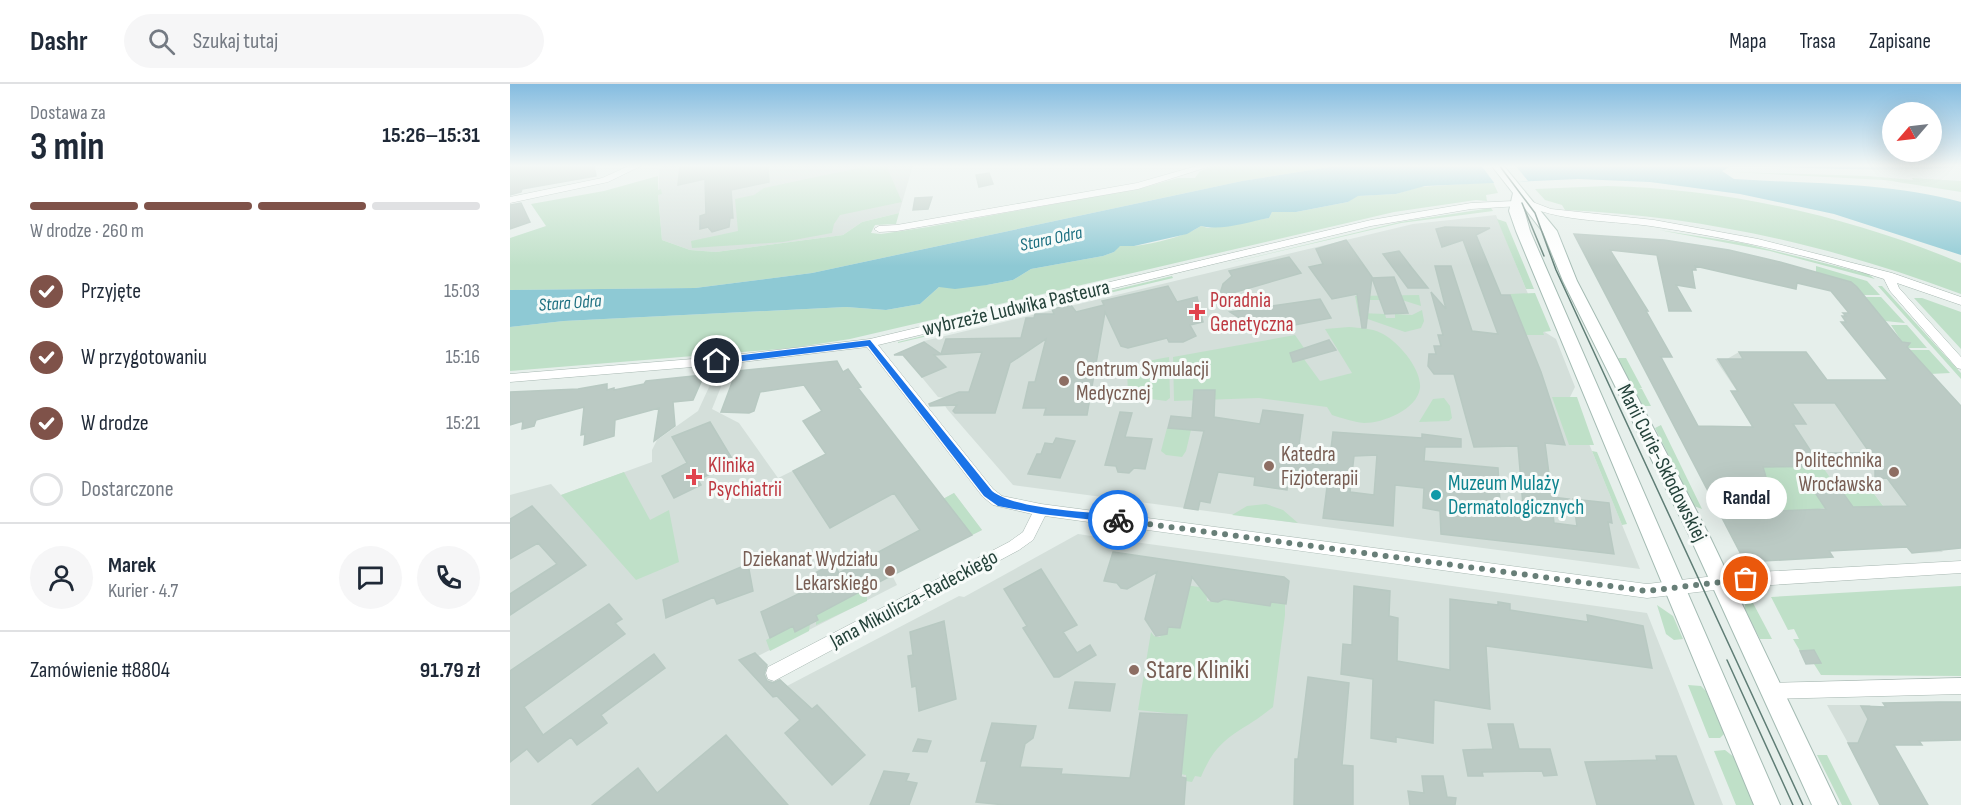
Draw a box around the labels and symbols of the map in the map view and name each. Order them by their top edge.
north arrow [1882,102,1942,162]
water label: Stara Odra [1018,222,1085,256]
street label: wybrzeże Ludwika Pasteura [920,274,1112,342]
place label: Poradnia Genetyczna [1210,288,1294,337]
water label: Stara Odra [538,290,603,316]
marker: Poradnia Genetyczna [1188,303,1206,321]
pin [691,335,742,386]
place label: Centrum Symulacji Medycznej [1076,357,1209,406]
marker: Centrum Symulacji Medycznej [1057,374,1071,388]
street label: Marii Curie-Skłodowskiej [1612,380,1712,546]
place label: Katedra Fizjoterapii [1281,442,1358,491]
place label: Politechnika Wrocławska [1795,448,1882,497]
place label: Klinika Psychiatrii [708,453,782,502]
marker: Katedra Fizjoterapii [1262,459,1276,473]
marker: Politechnika Wrocławska [1887,465,1901,479]
marker: Klinika Psychiatrii [685,468,703,486]
place label: Muzeum Mulaży Dermatologicznych [1448,471,1584,520]
callout: Randal [1706,477,1786,519]
marker: Muzeum Mulaży Dermatologicznych [1429,488,1443,502]
courier [1088,490,1148,550]
street label: Jana Mikulicza-Radeckiego [825,544,1002,654]
place label: Dziekanat Wydziału Lekarskiego [743,547,878,596]
pin [1720,553,1771,604]
marker: Dziekanat Wydziału Lekarskiego [883,564,897,578]
place label: Stare Kliniki [1146,655,1249,686]
marker: Stare Kliniki [1127,663,1141,677]

